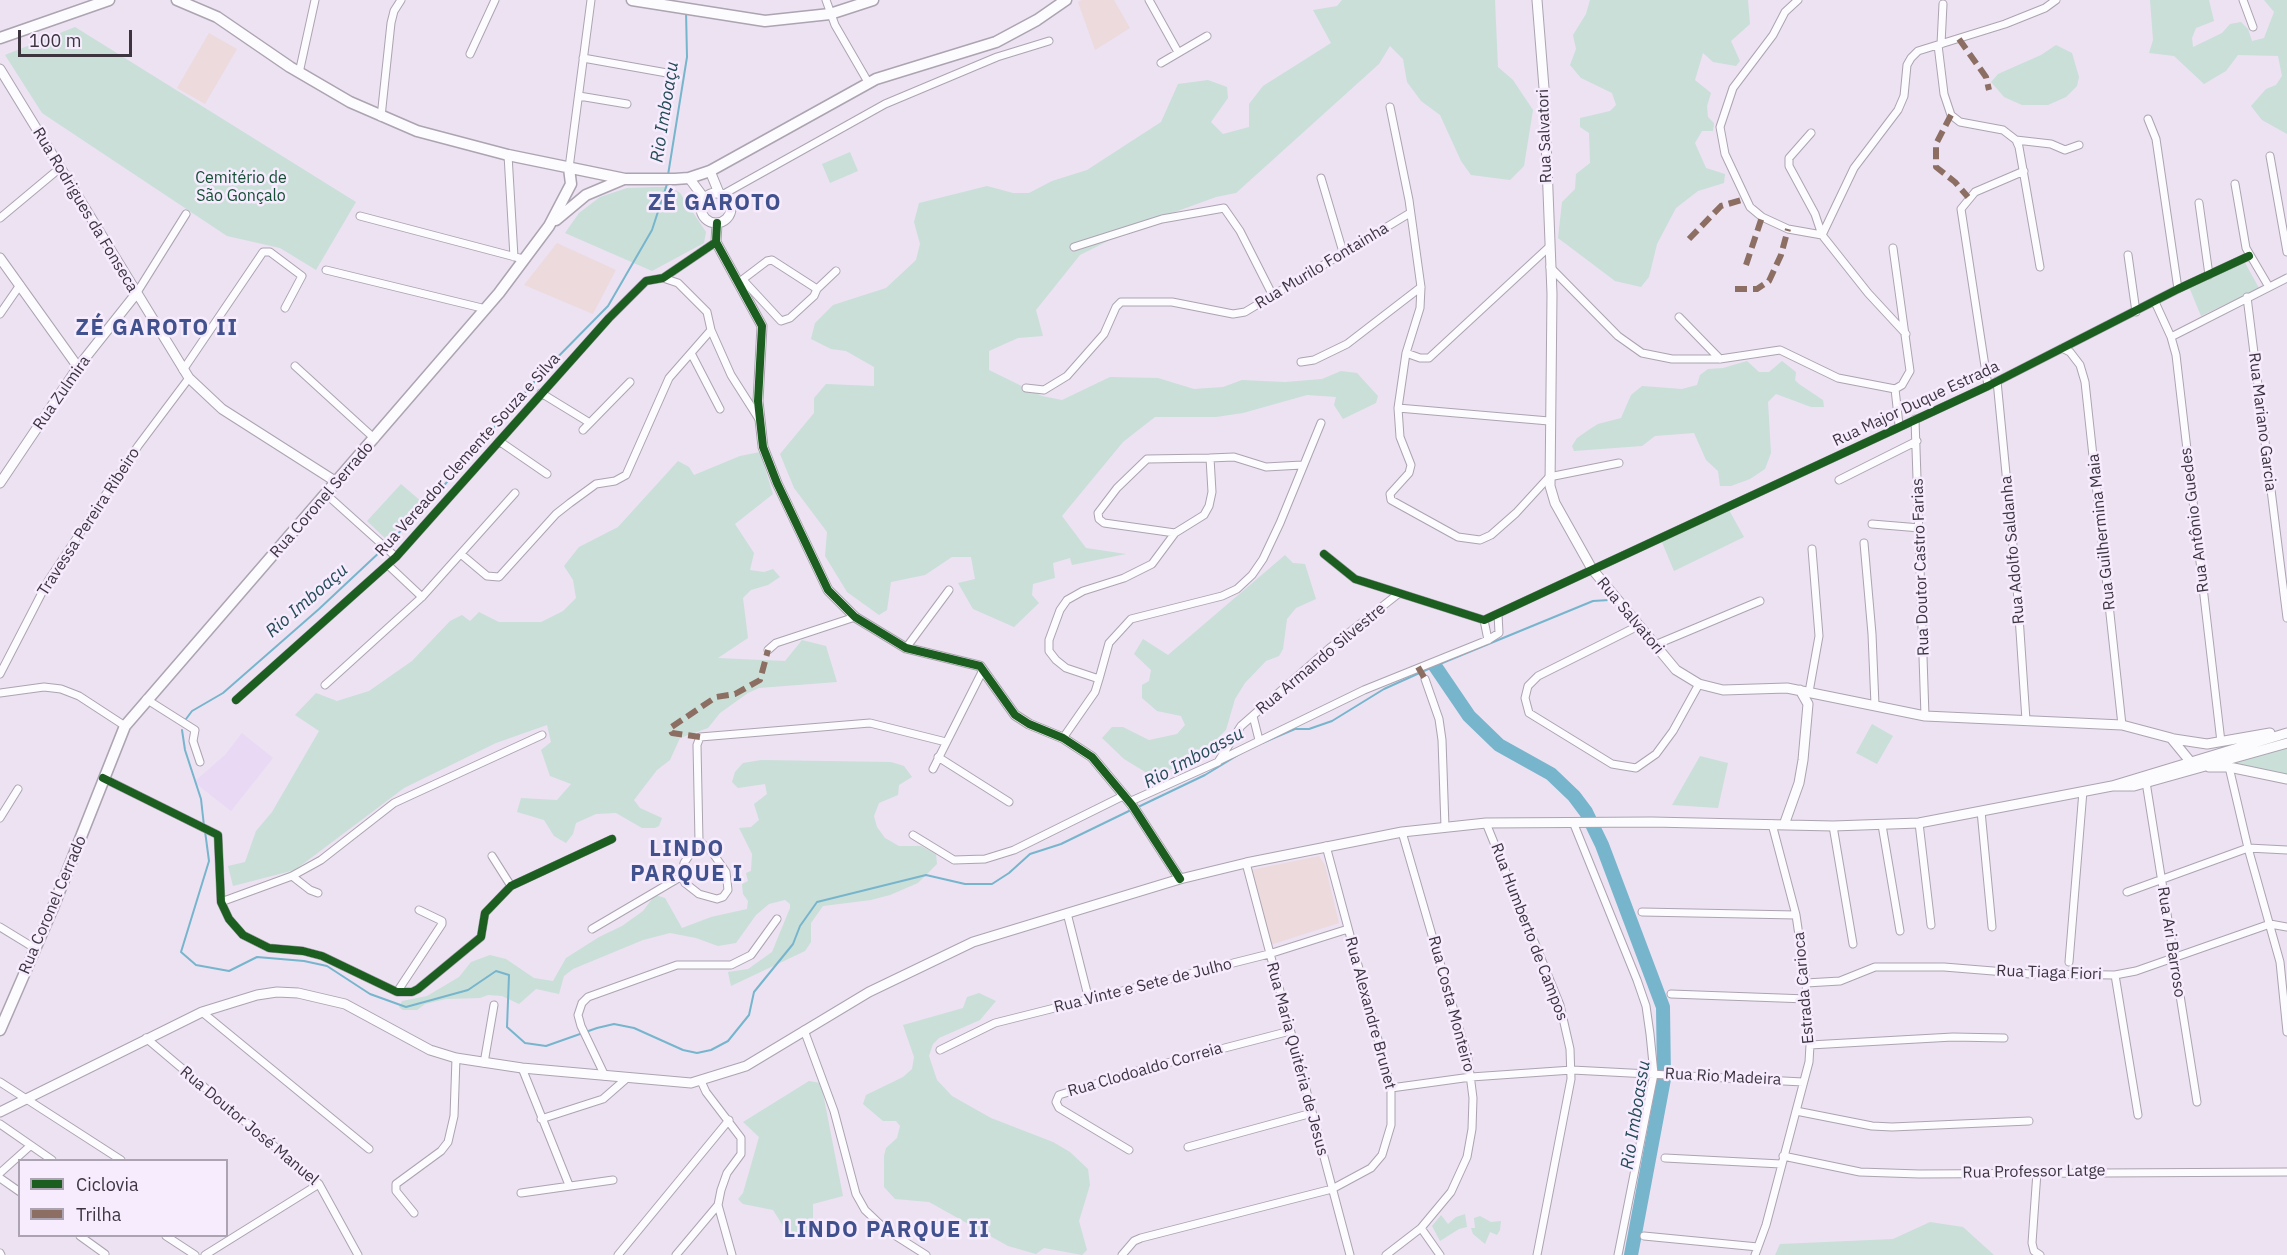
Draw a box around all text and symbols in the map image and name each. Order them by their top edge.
scale bar [21,18,135,56]
text: 100 m [29,29,81,52]
water label: Rio Imboaçu [646,60,684,164]
street label: Rua Salvatori [1534,89,1556,183]
street label: Rua Rodrigues da Fonseca [28,124,142,296]
park label: Cemitério de São Gonçalo [195,168,287,206]
district label: ZÉ GAROTO [648,191,782,217]
street label: Rua Murilo Fontainha [1252,219,1392,313]
district label: ZÉ GAROTO II [76,316,238,342]
street label: Rua Vereador Clemente Souza e Silva [371,349,565,561]
street label: Rua Zulmira [29,352,95,434]
street label: Rua Mariano Garcia [2244,352,2280,492]
street label: Rua Major Duque Estrada [1830,357,2002,451]
street label: Rua Coronel Serrado [266,438,378,562]
street label: Travessa Pereira Ribeiro [34,444,144,600]
street label: Rua Antônio Guedes [2177,446,2213,594]
street label: Rua Guilhermina Maia [2084,453,2120,611]
street label: Rua Adolfo Saldanha [1997,475,2029,625]
street label: Rua Doutor Castro Farias [1908,478,1934,656]
water label: Rio Imboaçu [261,559,353,643]
street label: Rua Salvatori [1592,574,1668,658]
street label: Rua Armando Silvestre [1252,599,1390,719]
water label: Rio Imboassu [1140,723,1248,793]
street label: Rua Coronel Cerrado [15,833,91,977]
district label: LINDO PARQUE I [630,837,744,888]
street label: Rua Humberto de Campos [1486,841,1572,1023]
street label: Rua Ari Barroso [2153,885,2189,999]
street label: Estrada Carioca [1790,931,1818,1045]
street label: Rua Costa Monteiro [1424,934,1478,1074]
street label: Rua Alexandre Brunet [1340,935,1400,1091]
street label: Rua Vinte e Sete de Julho [1052,955,1234,1017]
street label: Rua Maria Quitéria de Jesus [1262,960,1332,1158]
street label: Rua Tiaga Fiori [1996,962,2102,984]
street label: Rua Clodoaldo Correia [1065,1039,1225,1101]
water label: Rio Imboassu [1617,1059,1655,1171]
street label: Rua Doutor José Manuel [176,1062,322,1190]
street label: Rua Rio Madeira [1664,1064,1782,1090]
legend [18,1159,228,1237]
street label: Rua Professor Latge [1962,1161,2106,1183]
text: Ciclovia [76,1173,139,1196]
text: Trilha [76,1203,121,1226]
district label: LINDO PARQUE II [784,1218,990,1244]

